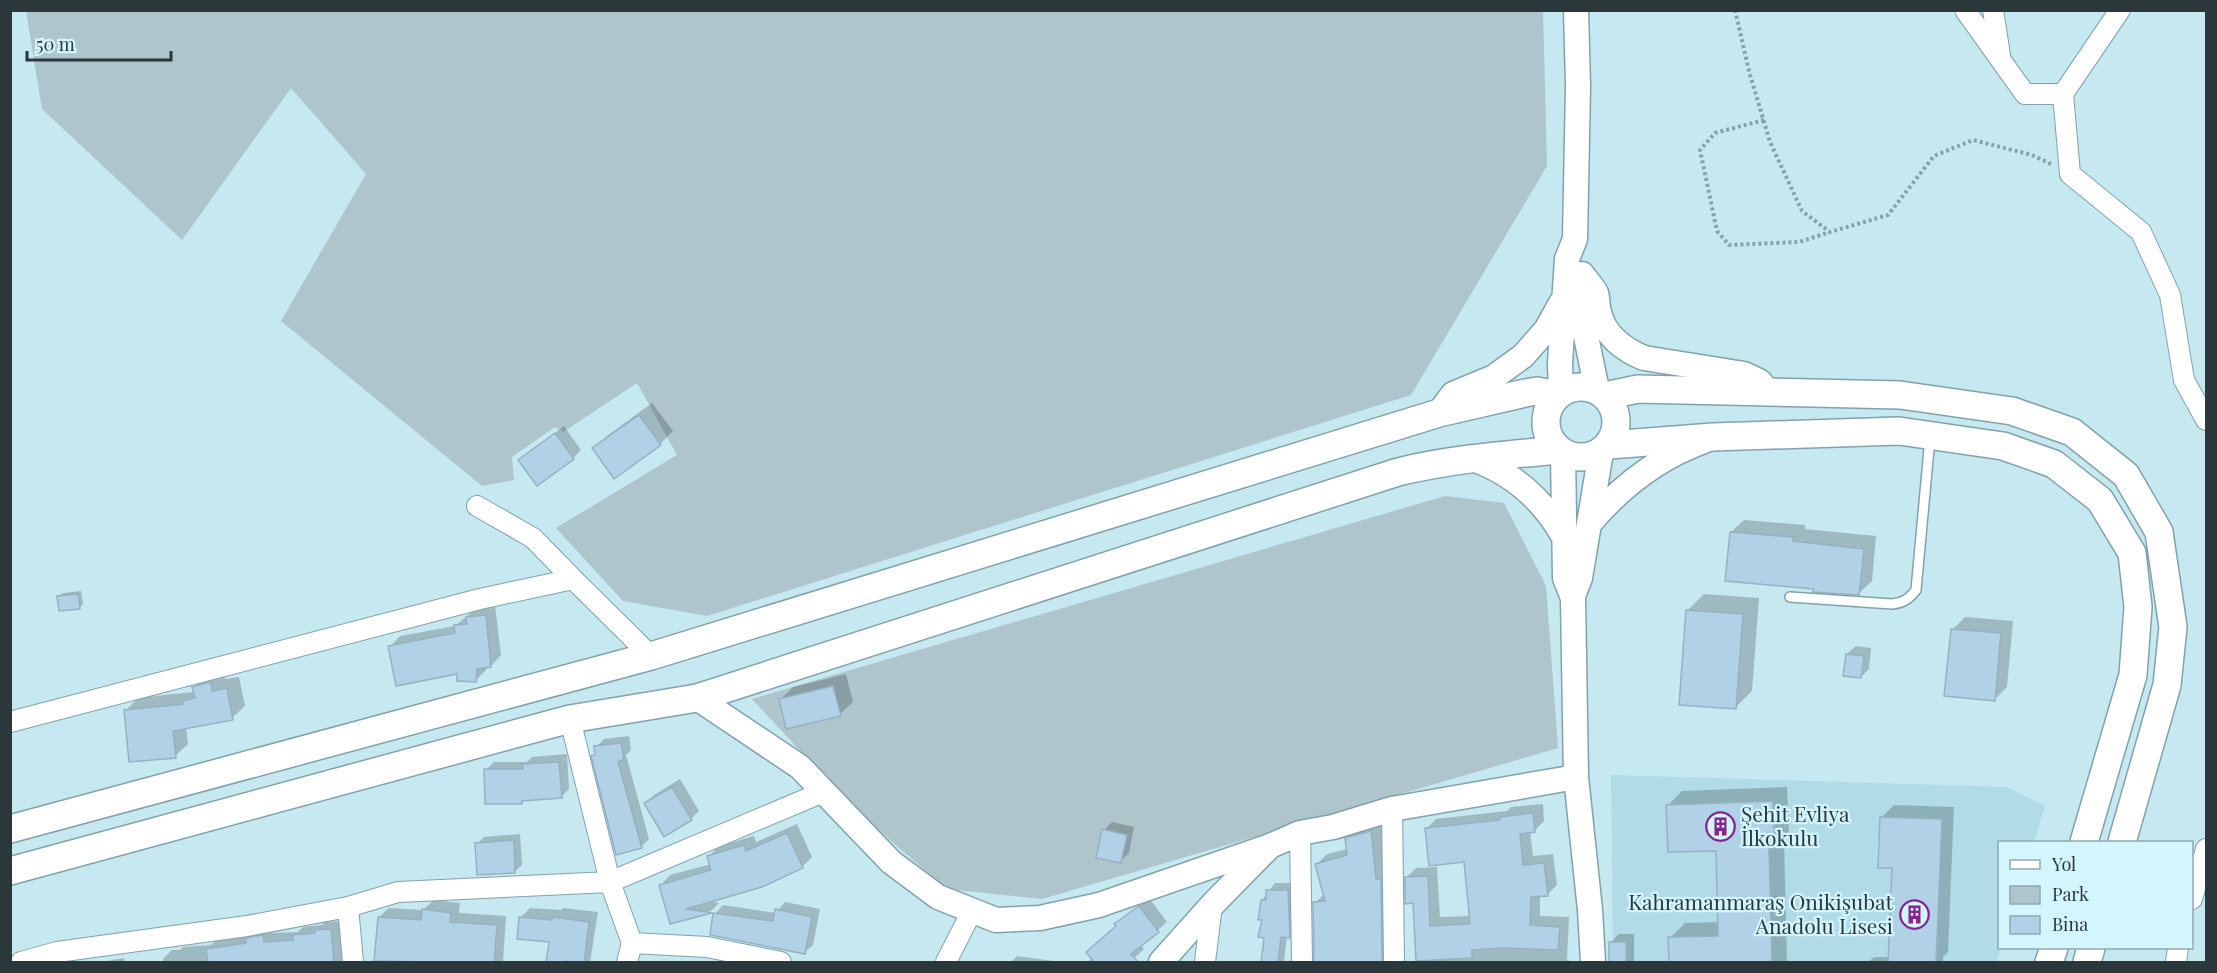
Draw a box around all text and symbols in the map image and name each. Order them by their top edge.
scale bar [27,24,171,62]
text: 50 m [36,32,75,56]
place label: Şehit Evliya İlkokulu [1741,799,1850,851]
building icon: Şehit Evliya İlkokulu [1704,811,1736,843]
legend [1998,841,2193,949]
text: Yol [2051,852,2076,876]
text: Park [2052,882,2089,906]
place label: Kahramanmaraş Onikişubat Anadolu Lisesi [1628,887,1894,939]
building icon: Kahramanmaraş Onikişubat Anadolu Lisesi [1898,899,1930,931]
text: Bina [2052,912,2088,936]

